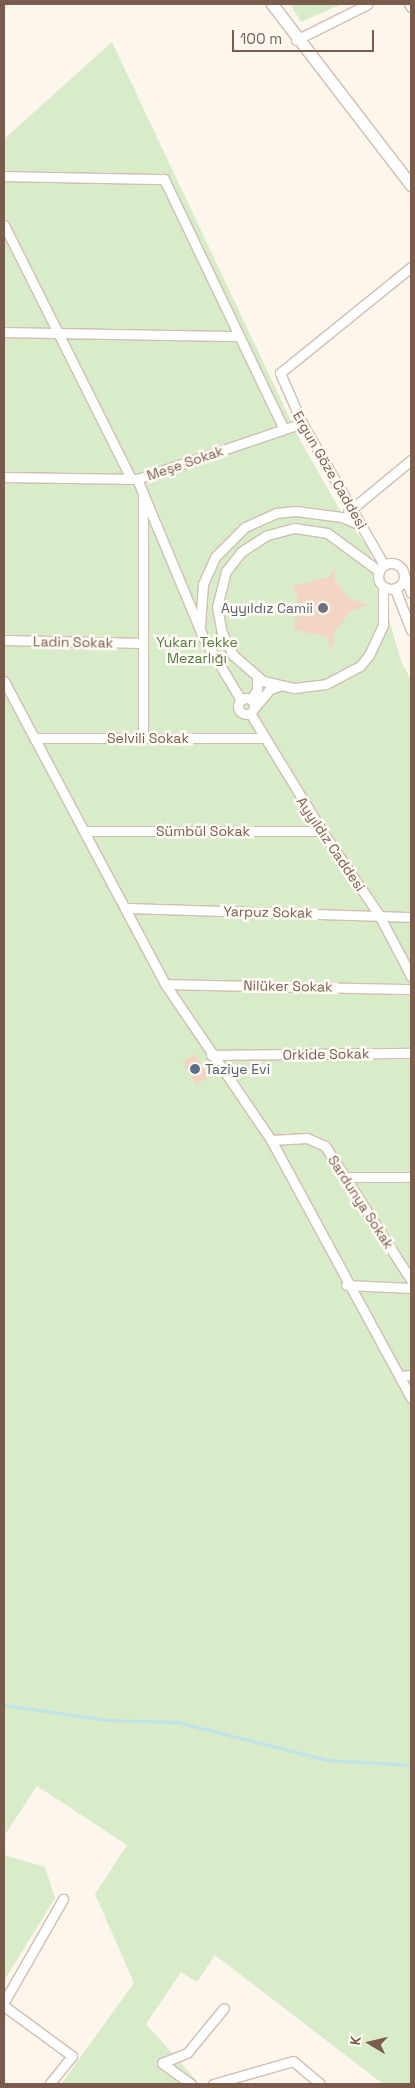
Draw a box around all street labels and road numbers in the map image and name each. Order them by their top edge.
street label: Ergun Göze Caddesi [289,408,371,532]
street label: Meşe Sokak [145,442,225,484]
street label: Ladin Sokak [33,633,113,651]
street label: Selvili Sokak [107,730,189,746]
street label: Ayyıldız Caddesi [293,794,369,894]
street label: Sümbül Sokak [156,823,250,839]
street label: Yarpuz Sokak [223,903,313,921]
street label: Nilüker Sokak [243,977,333,995]
street label: Orkide Sokak [283,1045,369,1063]
street label: Sardunya Sokak [325,1152,397,1252]

